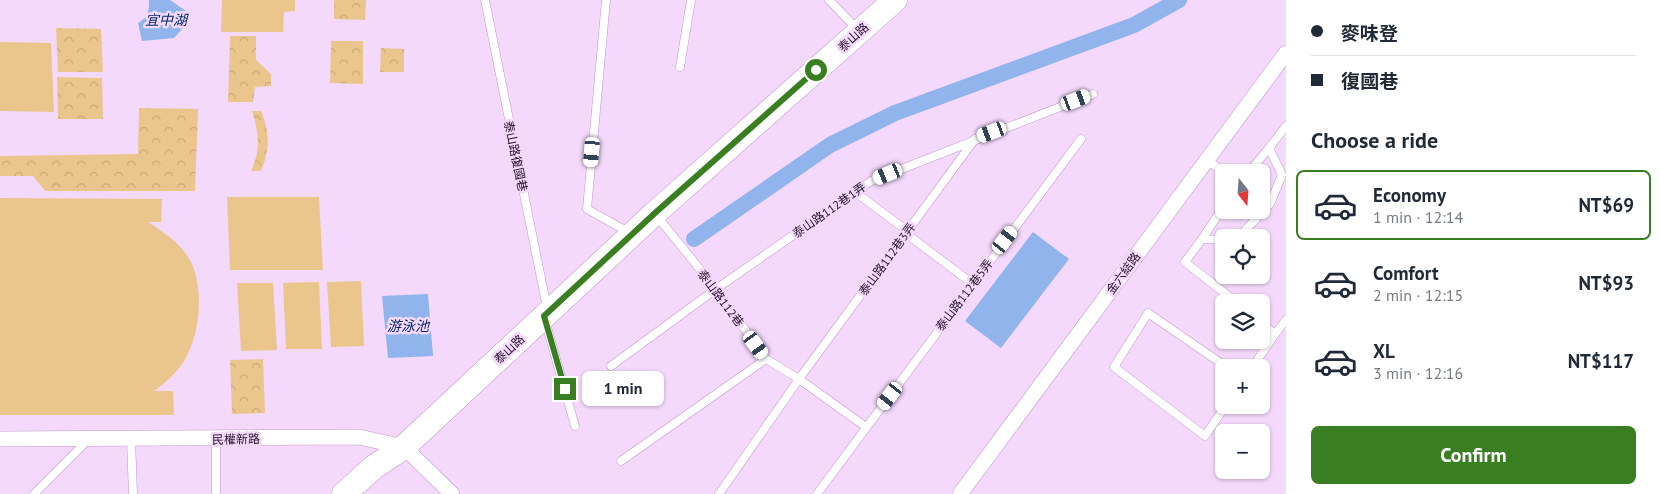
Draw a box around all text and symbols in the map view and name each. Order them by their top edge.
water label: 宜中湖 [145,11,189,29]
street label: 泰山路 [835,19,871,55]
text: 麥味登 [1341,21,1398,45]
route start [805,59,827,81]
text: 復國巷 [1341,69,1398,93]
car [1059,88,1092,112]
street label: 泰山路復國巷 [501,119,531,193]
car [975,120,1008,144]
text: Choose a ride [1311,126,1438,154]
car [583,136,600,168]
car [871,161,904,187]
north arrow [1215,164,1270,219]
map controls [1215,164,1270,479]
street label: 泰山路112巷1弄 [789,179,869,241]
icon: car [1313,183,1358,228]
text: Economy [1373,183,1446,207]
text: NT$69 [1578,193,1634,217]
text: 1 min · 12:14 [1373,207,1463,227]
street label: 泰山路112巷3弄 [856,220,918,298]
car [989,224,1020,256]
button: locate [1215,229,1270,284]
street label: 金六結路 [1103,249,1143,297]
street label: 泰山路112巷5弄 [932,256,996,334]
icon: car [1313,261,1358,306]
text: Comfort [1373,261,1439,285]
street label: 泰山路112巷 [695,266,747,330]
text: NT$93 [1578,271,1634,295]
text: 2 min · 12:15 [1373,285,1463,305]
button: layers [1215,294,1270,349]
water label: 游泳池 [387,317,431,335]
car [741,328,770,362]
street label: 泰山路 [491,331,527,367]
icon: car [1313,339,1358,384]
text: XL [1373,339,1395,363]
text: NT$117 [1568,349,1634,373]
button: + [1215,359,1270,414]
text: 3 min · 12:16 [1373,363,1463,383]
callout: 1 min [582,372,665,406]
route end [554,378,576,400]
text: 1 min [603,378,643,398]
car [874,380,905,412]
button: − [1215,424,1270,479]
button: Confirm [1311,426,1636,484]
street label: 民權新路 [212,431,260,447]

